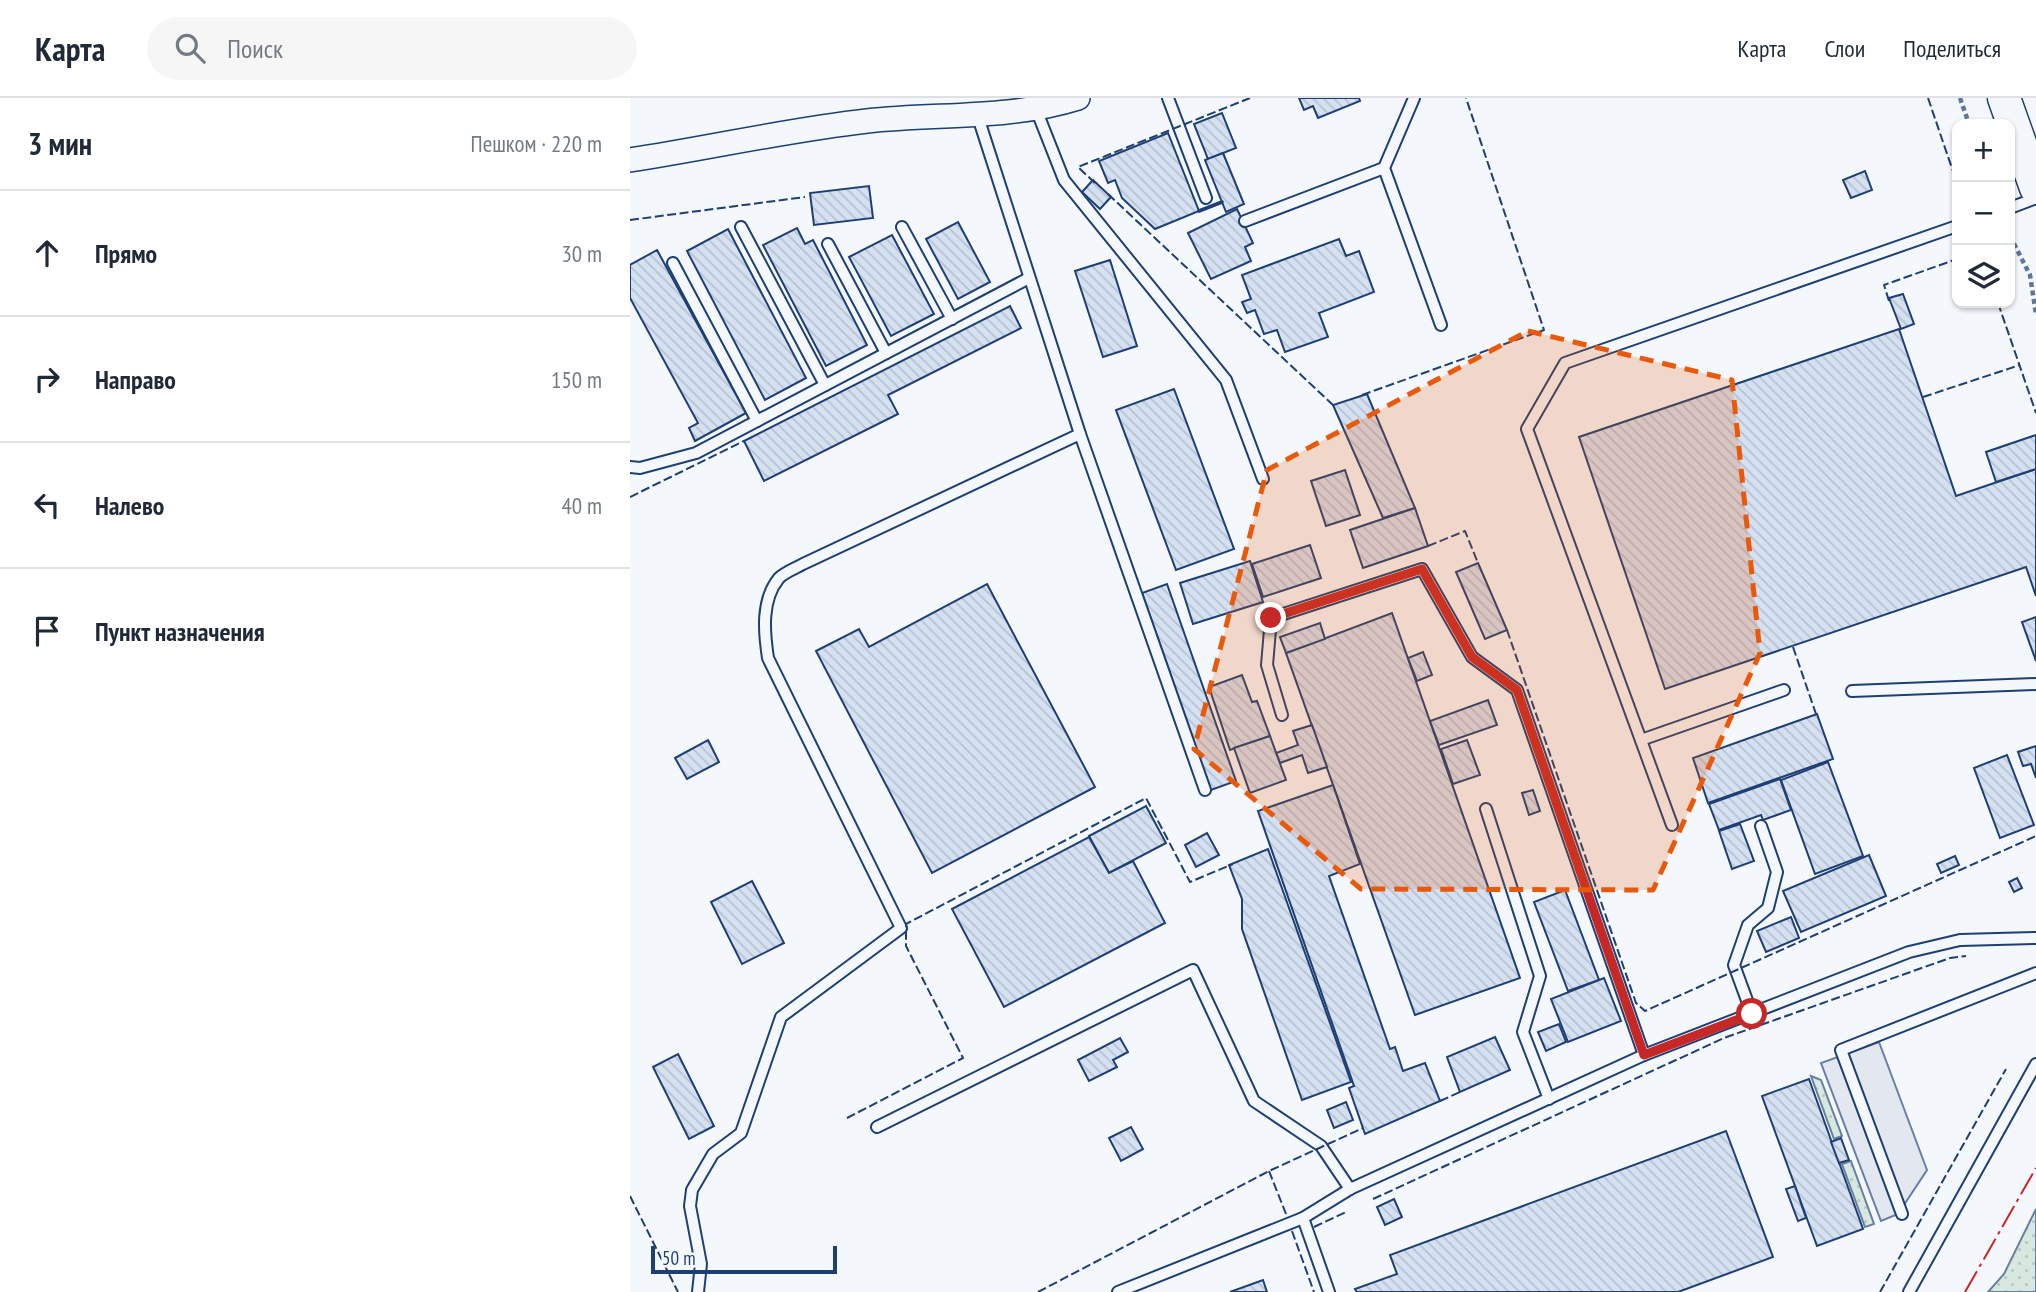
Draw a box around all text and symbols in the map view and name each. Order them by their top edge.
search box [147,17,637,80]
text: Карта [35,27,105,70]
icon: search [171,29,209,67]
text: Поиск [227,32,283,65]
text: Карта [1738,33,1786,64]
text: Слои [1824,33,1865,64]
text: Поделиться [1903,33,2001,64]
map controls [1952,119,2015,308]
button: + [1952,119,2015,182]
text: 3 мин [28,124,92,163]
text: Пешком · 220 m [471,129,602,158]
button: − [1952,182,2015,245]
icon: ahead [28,234,66,272]
text: Прямо [95,237,157,270]
text: 30 m [561,239,602,268]
button: layers [1952,245,2015,308]
icon: right [28,360,66,398]
text: Направо [95,363,176,396]
text: 150 m [551,365,602,394]
icon: left [28,486,66,524]
text: Налево [95,489,164,522]
text: 40 m [561,491,602,520]
route end [1255,602,1286,633]
icon: arrive [28,612,66,650]
text: Пункт назначения [95,615,265,648]
route start [1736,998,1767,1029]
scale bar [651,1243,836,1275]
text: 50 m [662,1246,696,1270]

